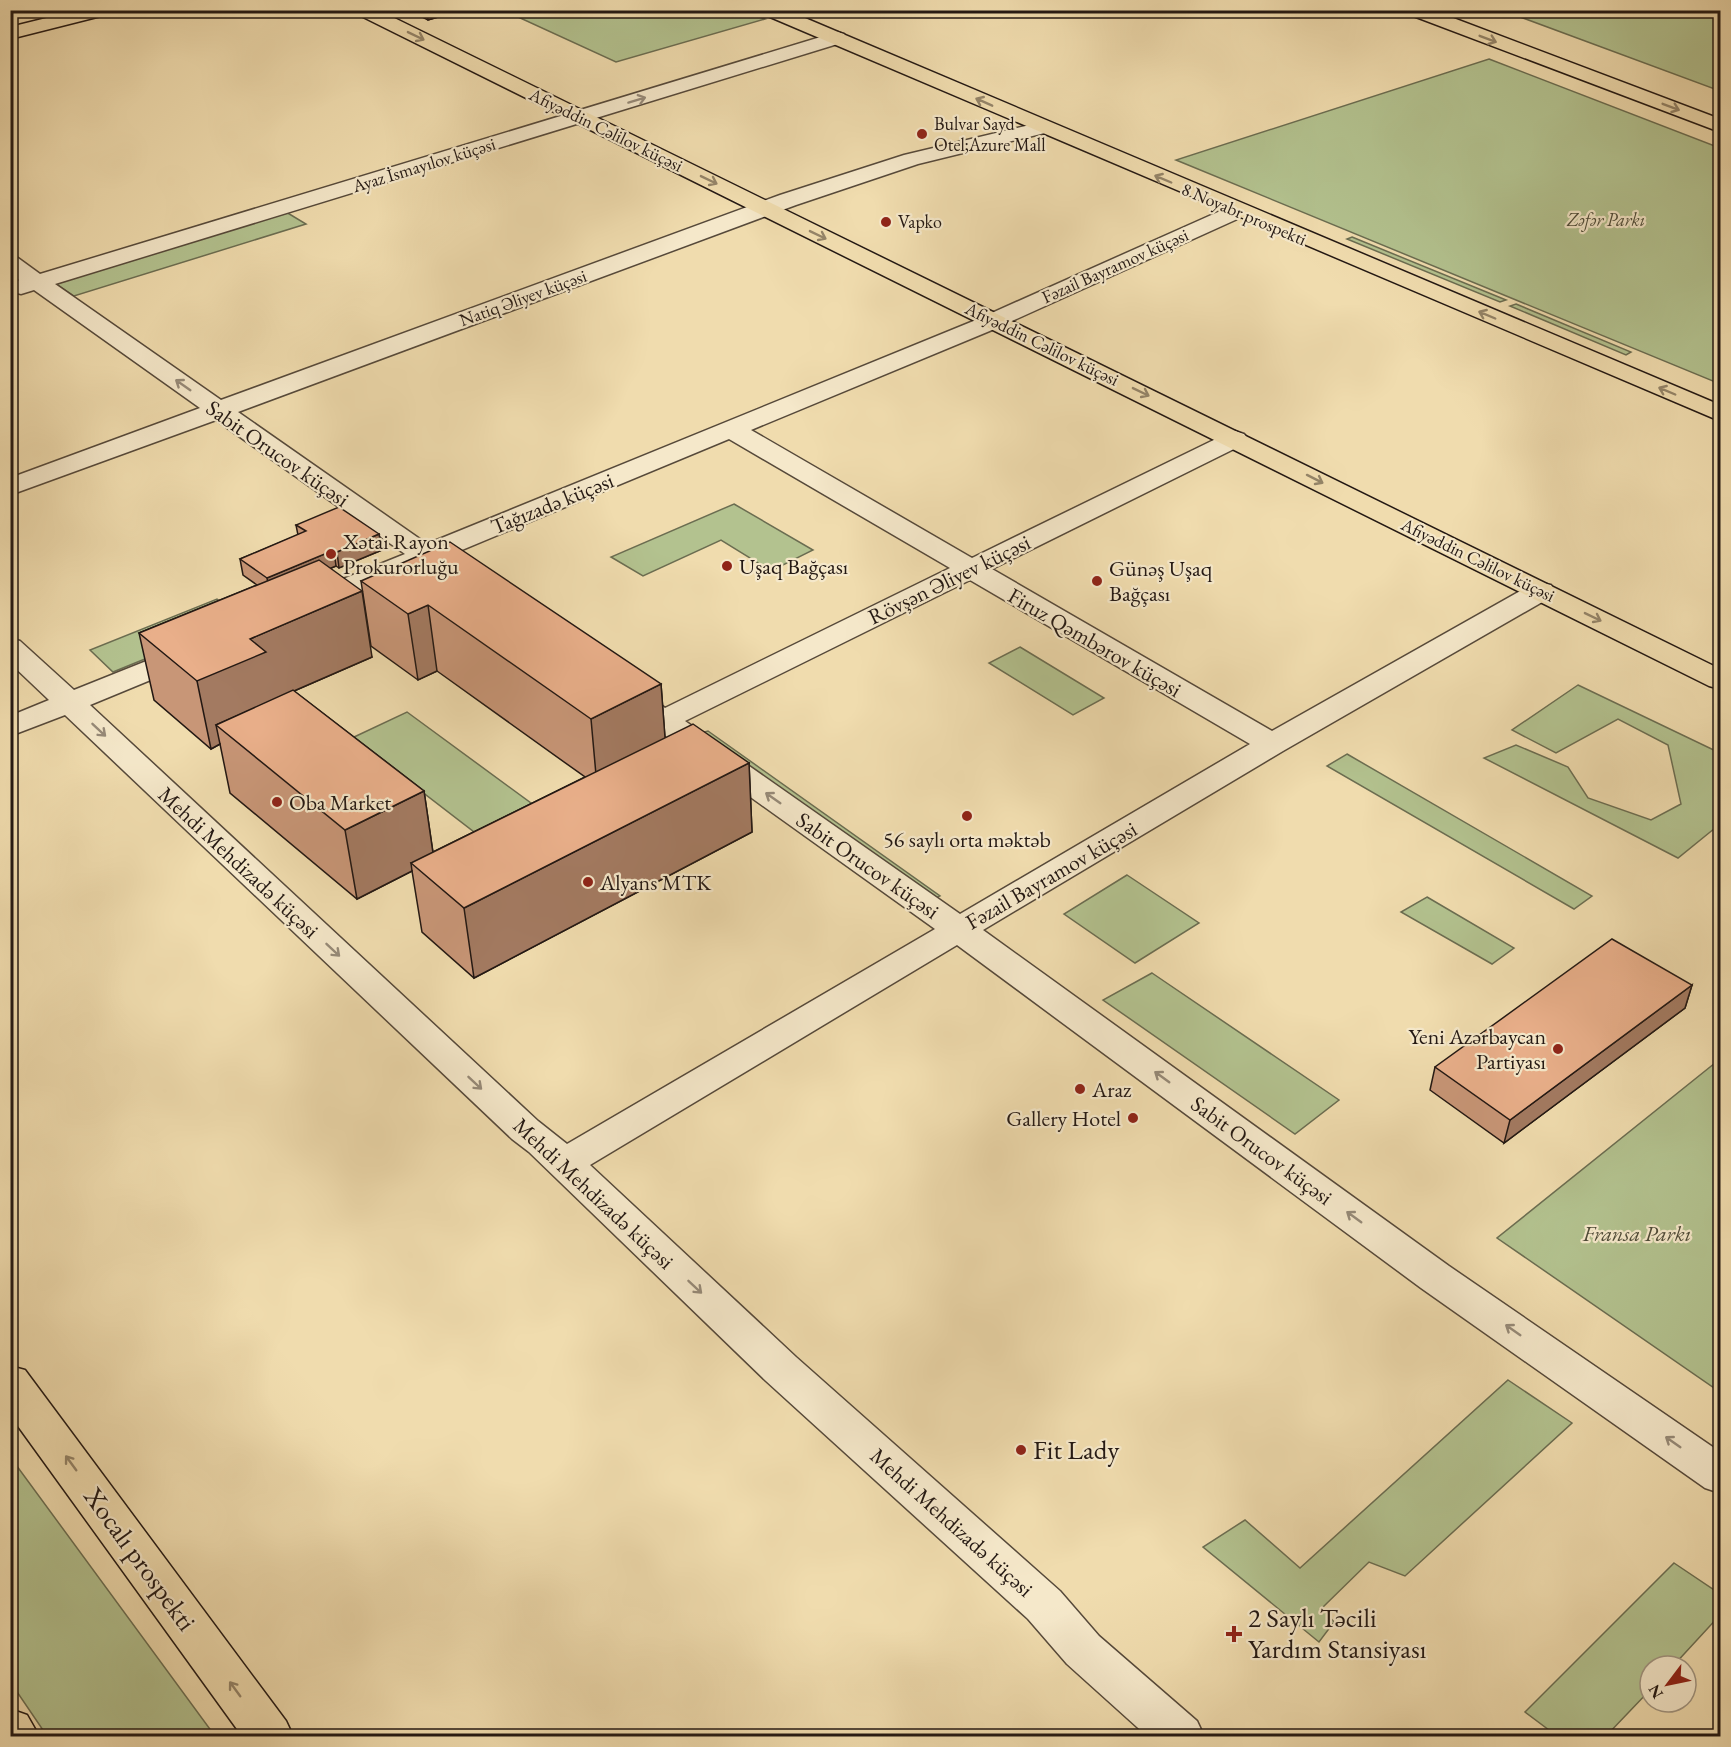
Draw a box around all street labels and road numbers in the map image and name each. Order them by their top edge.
street label: Afiyəddin Cəlilov küçəsi [525,82,687,177]
street label: Ayaz İsmayılov küçəsi [349,132,499,198]
street label: 8 Noyabr prospekti [1178,177,1311,250]
street label: Fəzail Bayramov küçəsi [1038,223,1192,308]
street label: Natiq Əliyev küçəsi [456,264,590,331]
street label: Afiyəddin Cəlilov küçəsi [961,296,1123,391]
street label: Sabit Orucov küçəsi [201,393,355,514]
street label: Tağızadə küçəsi [486,466,618,541]
street label: Afiyəddin Cəlilov küçəsi [1397,512,1559,607]
street label: Rövşən Əliyev küçəsi [863,528,1035,631]
street label: Firuz Qəmbərov küçəsi [1003,581,1187,704]
street label: Mehdi Mehdizadə küçəsi [152,780,325,945]
street label: Sabit Orucov küçəsi [791,805,945,926]
street label: Fəzail Bayramov küçəsi [960,815,1142,936]
street label: Sabit Orucov küçəsi [1185,1089,1338,1212]
street label: Mehdi Mehdizadə küçəsi [507,1111,680,1276]
street label: Mehdi Mehdizadə küçəsi [864,1441,1039,1603]
street label: Xocalı prospekti [76,1479,205,1638]

